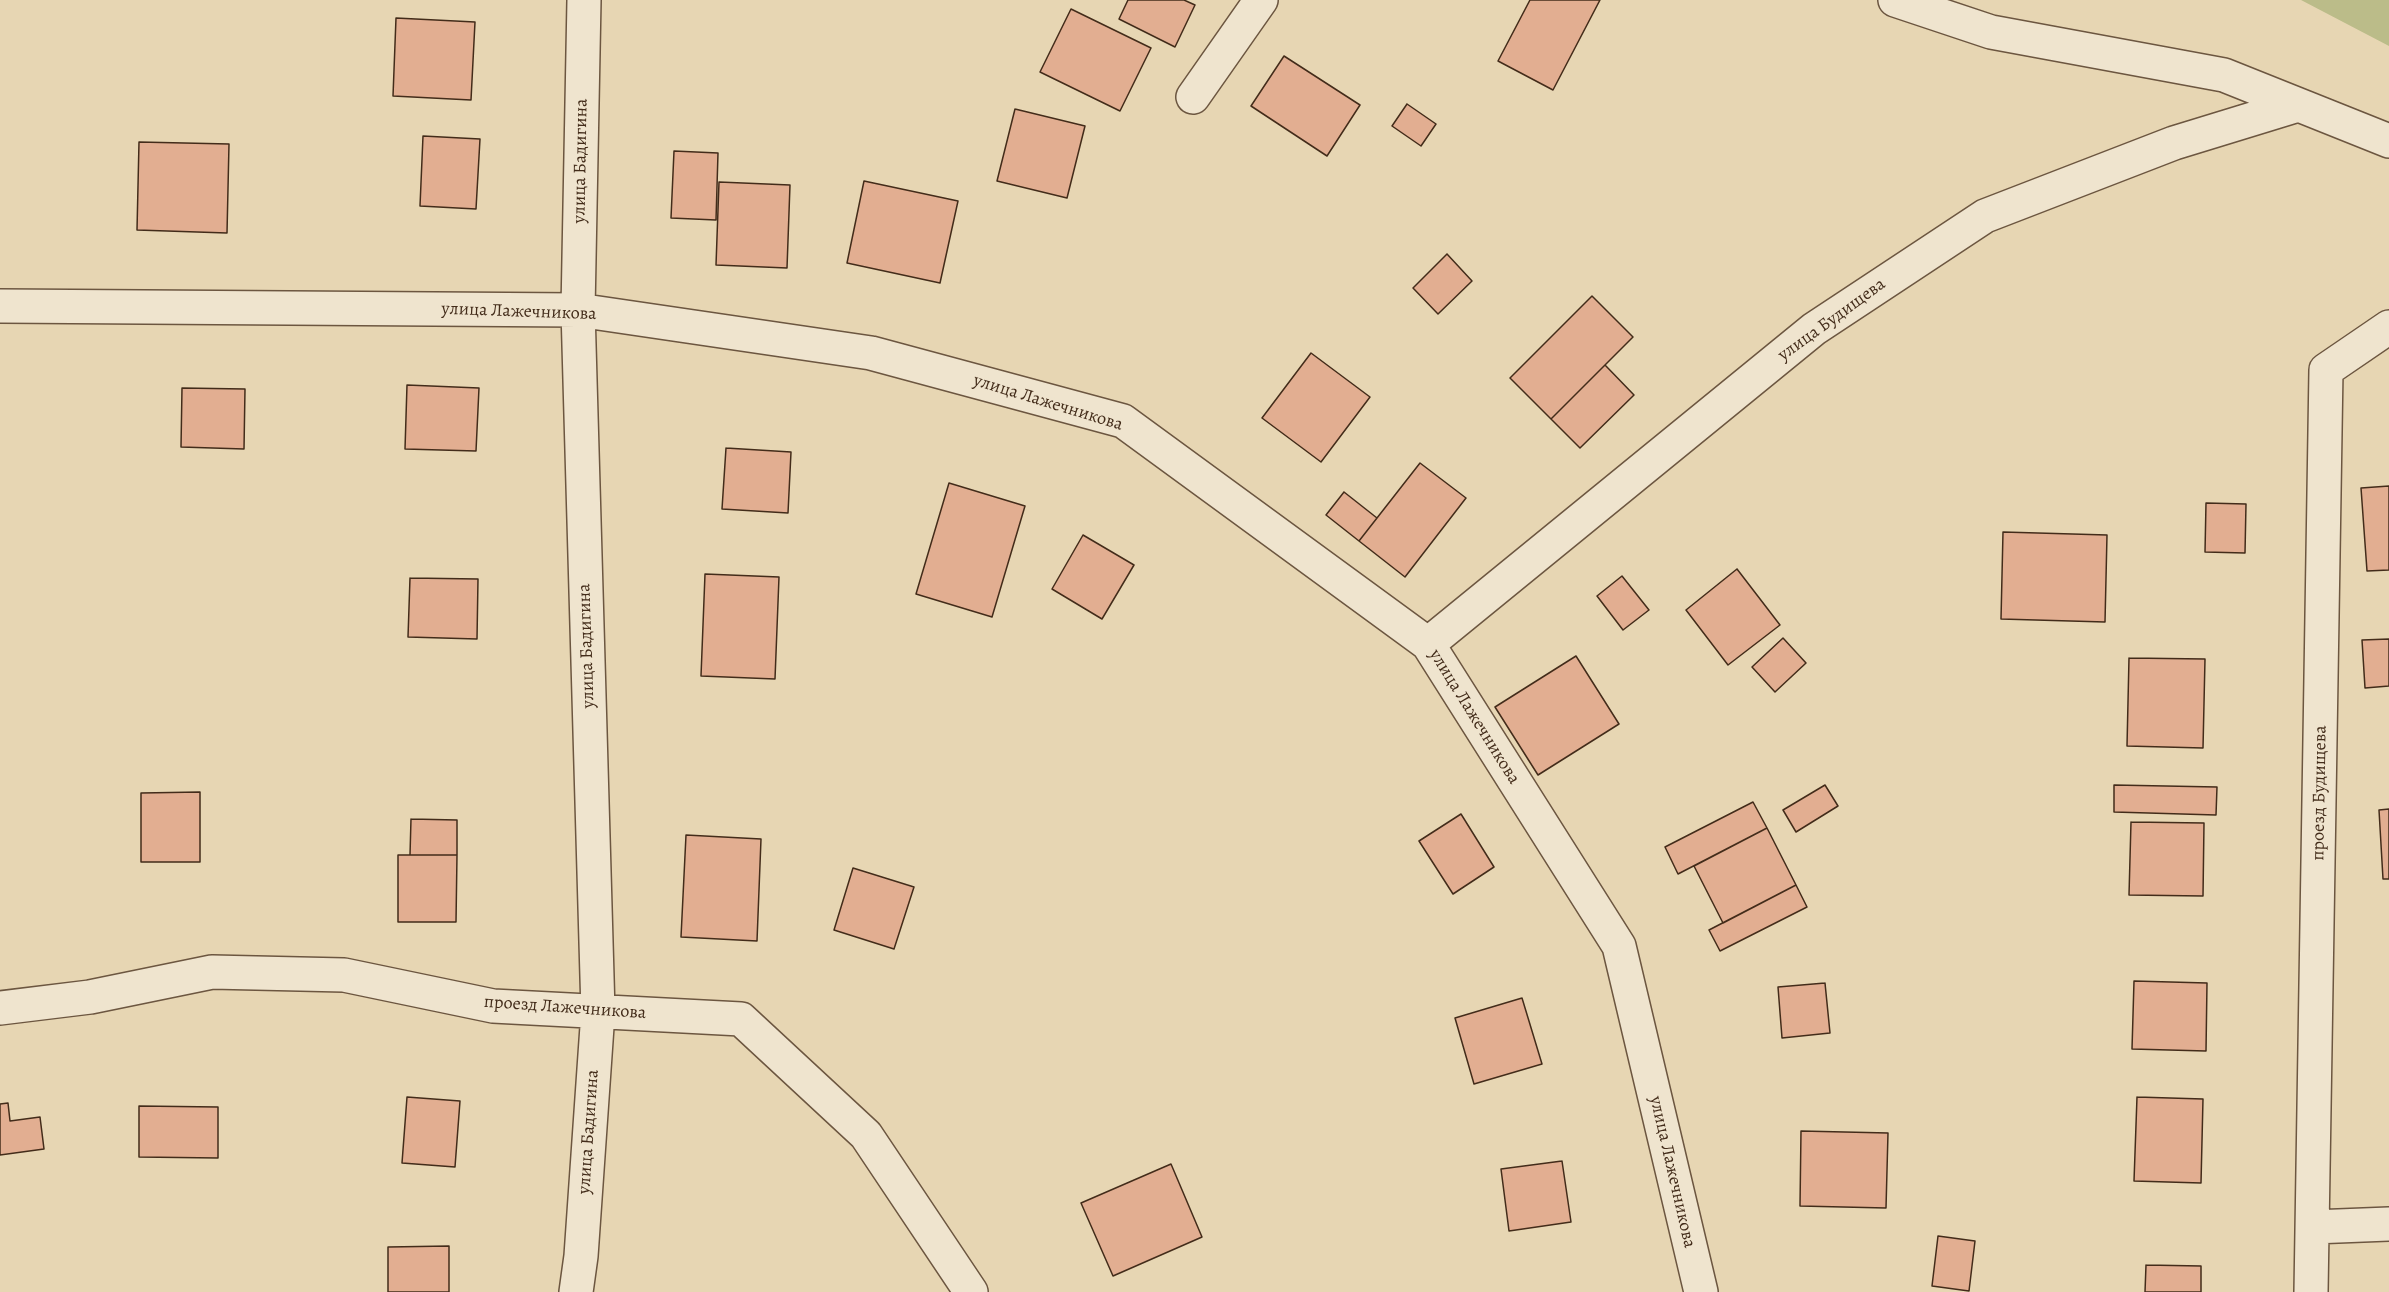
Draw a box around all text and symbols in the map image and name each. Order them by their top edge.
street label: улица Бадигина [569,98,593,224]
street label: улица Будищева [1774,274,1890,366]
street label: улица Лажечникова [441,298,597,326]
street label: улица Лажечникова [971,370,1125,436]
street label: улица Бадигина [574,583,600,709]
street label: улица Лажечникова [1424,645,1524,789]
street label: проезд Будищева [2308,725,2332,861]
street label: проезд Лажечникова [483,992,647,1024]
street label: улица Бадигина [574,1069,604,1195]
street label: улица Лажечникова [1644,1094,1700,1250]

